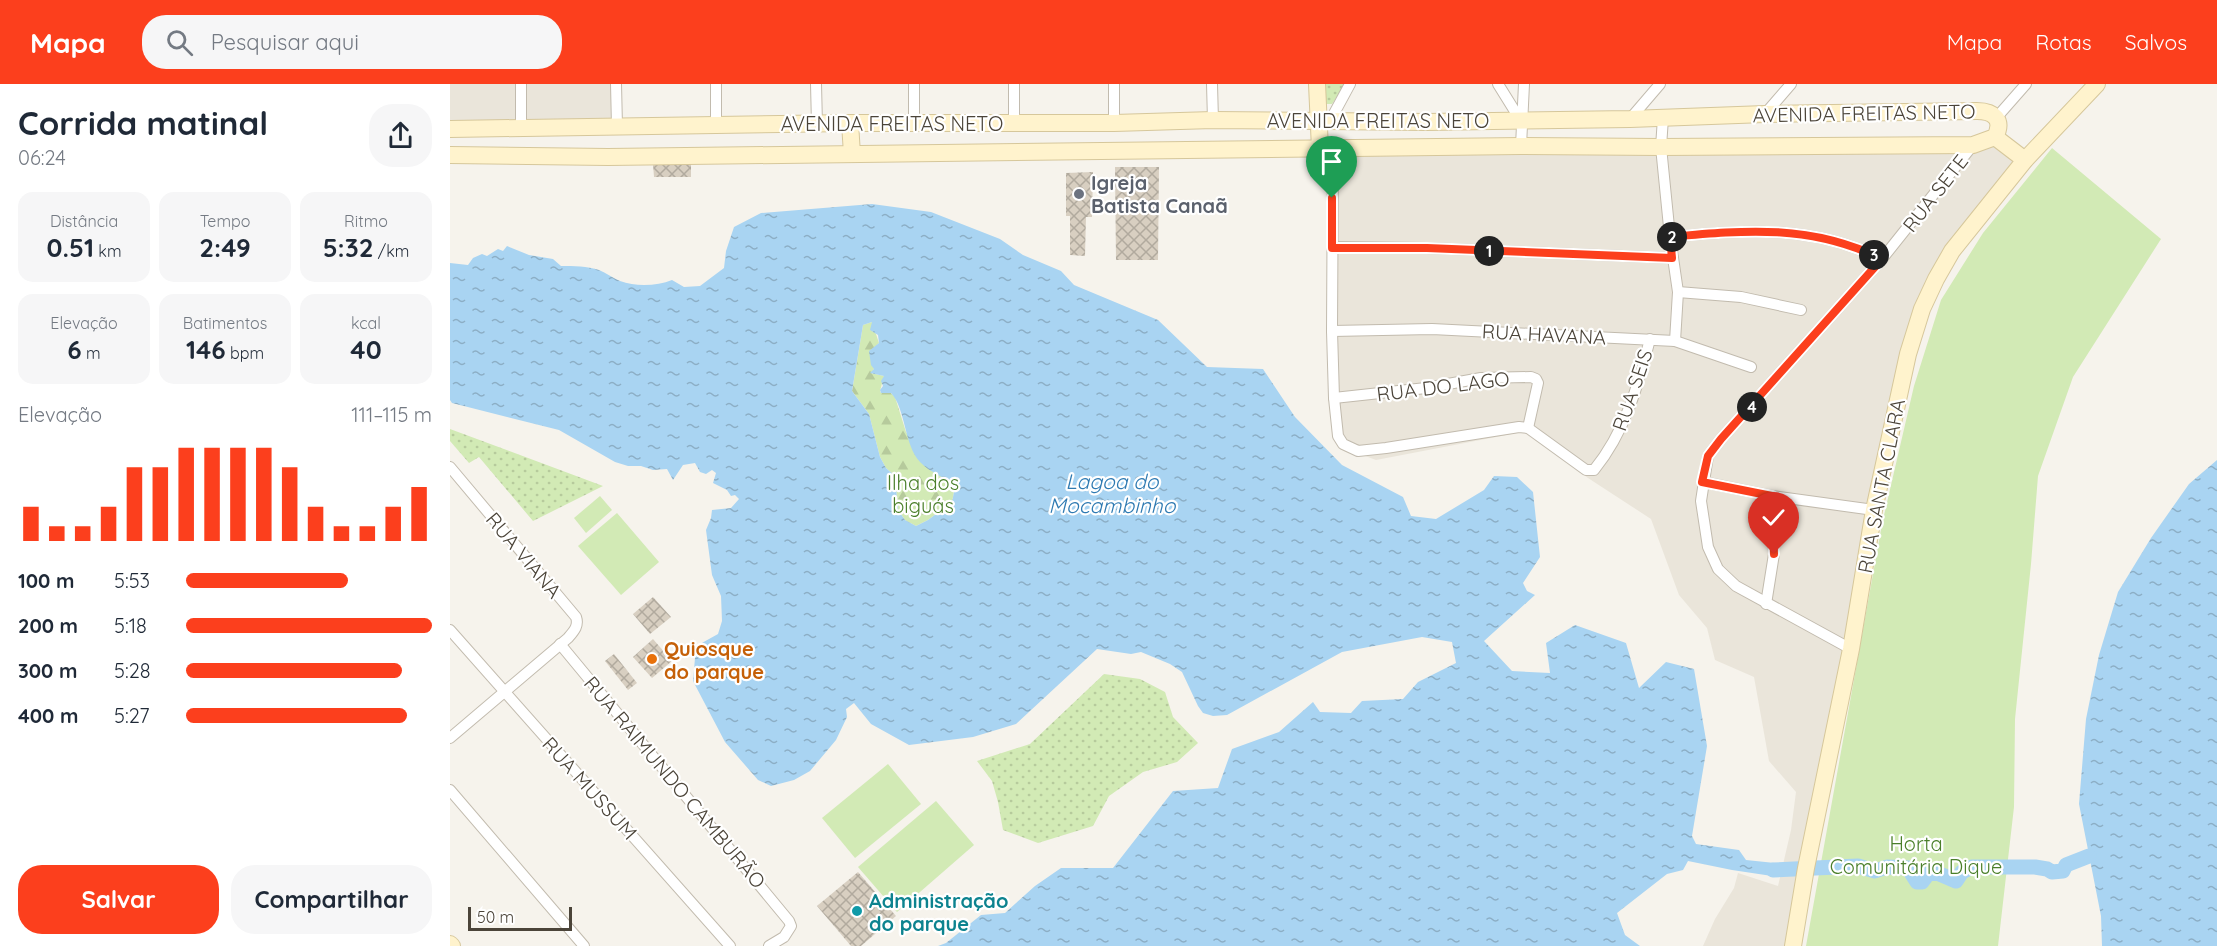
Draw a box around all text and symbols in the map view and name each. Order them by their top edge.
search box [142,15,562,69]
text: Mapa [30,25,106,60]
icon: search [163,26,196,59]
text: Pesquisar aqui [211,28,359,56]
text: Mapa [1947,29,2002,55]
text: Rotas [2035,29,2092,55]
text: Salvos [2125,29,2187,55]
street label: AVENIDA FREITAS NETO [1752,99,1976,127]
text: Corrida matinal [18,102,268,143]
button: share [369,104,432,167]
street label: AVENIDA FREITAS NETO [1267,108,1489,133]
street label: AVENIDA FREITAS NETO [781,111,1003,136]
pin [1306,136,1357,198]
text: 06:24 [18,145,66,170]
icon: arrive [1315,145,1348,178]
street label: RUA SETE [1897,149,1973,237]
place label: Igreja Batista Canaã [1091,170,1228,218]
marker: Igreja Batista Canaã [1072,187,1086,201]
text: Distância [50,211,118,231]
text: Tempo [200,211,250,231]
text: Ritmo [344,211,388,231]
pin: 2 [1657,222,1687,252]
text: 2 [1667,227,1677,247]
text: 0.51 [46,231,94,264]
text: 2:49 [199,231,251,264]
text: 5:32 [323,231,373,264]
pin: 1 [1474,236,1504,266]
pin: 3 [1859,240,1889,270]
text: km [94,241,122,261]
text: /km [373,241,409,261]
text: 1 [1486,241,1492,261]
text: 3 [1870,245,1878,265]
text: Elevação [50,313,118,333]
text: Batimentos [183,313,267,333]
text: kcal [351,313,381,333]
street label: RUA HAVANA [1481,318,1607,350]
text: 6 [67,333,82,366]
text: 146 [186,333,226,366]
text: 40 [350,333,382,366]
text: m [82,343,101,363]
text: bpm [226,343,264,363]
street label: RUA SEIS [1606,346,1658,434]
street label: RUA DO LAGO [1375,365,1511,407]
pin: 4 [1737,392,1767,422]
text: 4 [1747,397,1757,417]
street label: RUA SANTA CLARA [1852,397,1910,575]
text: Elevação [18,402,102,427]
text: 111–115 m [351,402,432,427]
water label: Lagoa do Mocambinho [1049,468,1177,518]
park label: Ilha dos biguás [887,470,959,518]
pin [1748,492,1799,554]
icon: check [1757,501,1790,534]
street label: RUA VIANA [481,507,567,603]
text: 100 m [18,568,74,593]
text: 5:53 [114,568,150,593]
text: 200 m [18,613,78,638]
text: 5:18 [114,613,147,638]
place label: Quiosque do parque [664,636,764,684]
marker: Quiosque do parque [645,652,659,666]
text: 300 m [18,658,77,683]
text: 5:28 [114,658,151,683]
street label: RUA RAIMUNDO CAMBURÃO [579,671,771,893]
text: 400 m [18,703,78,728]
text: 5:27 [114,703,150,728]
street label: RUA MUSSUM [537,731,643,845]
park label: Horta Comunitária Dique [1830,831,2002,879]
button: Salvar [18,865,219,934]
button: Compartilhar [231,865,432,934]
place label: Administração do parque [869,888,1008,936]
scale bar [468,904,572,932]
marker: Administração do parque [850,904,864,918]
text: 50 m [477,907,514,927]

